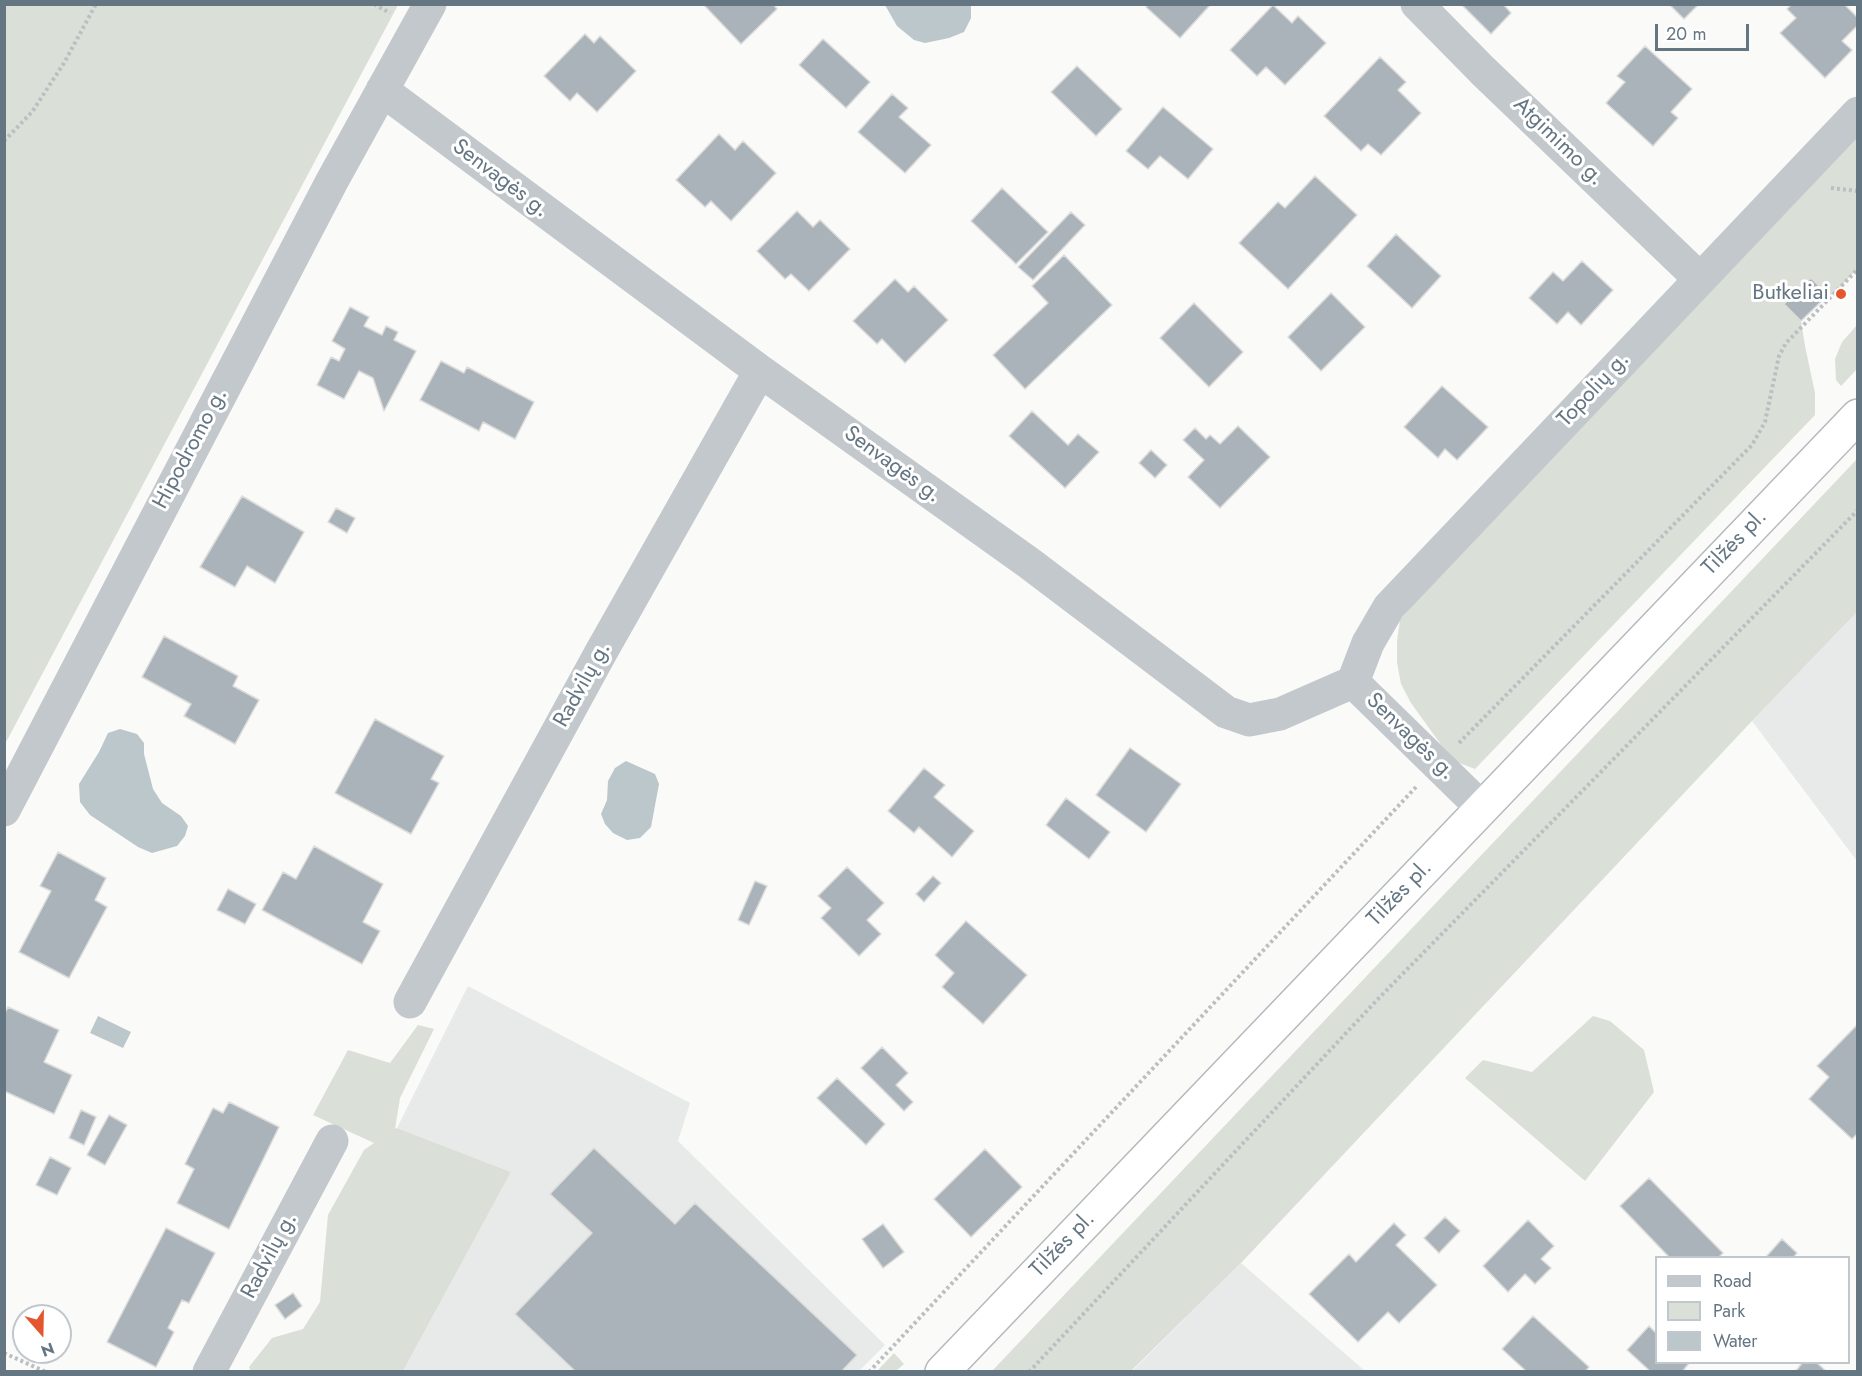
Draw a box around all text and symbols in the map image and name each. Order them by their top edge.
scale bar [1658,12,1752,50]
text: 20 m [1666,21,1706,47]
street label: Atgimimo g. [1507,92,1609,192]
street label: Senvagės g. [447,134,553,224]
place label: Butkeliai [1752,281,1829,307]
marker: Butkeliai [1834,287,1848,301]
street label: Topolių g. [1553,347,1635,433]
street label: Hipodromo g. [148,384,234,514]
street label: Senvagės g. [838,421,946,509]
street label: Tilžės pl. [1697,504,1773,582]
street label: Radvilų g. [549,638,617,732]
street label: Senvagės g. [1360,688,1460,786]
street label: Tilžės pl. [1362,855,1438,933]
street label: Tilžės pl. [1025,1206,1101,1284]
street label: Radvilų g. [236,1209,304,1303]
legend [1655,1256,1850,1364]
text: Road [1713,1268,1752,1294]
text: Park [1713,1298,1745,1324]
north arrow [12,1304,72,1364]
text: Water [1713,1328,1757,1354]
text: N [38,1337,58,1362]

